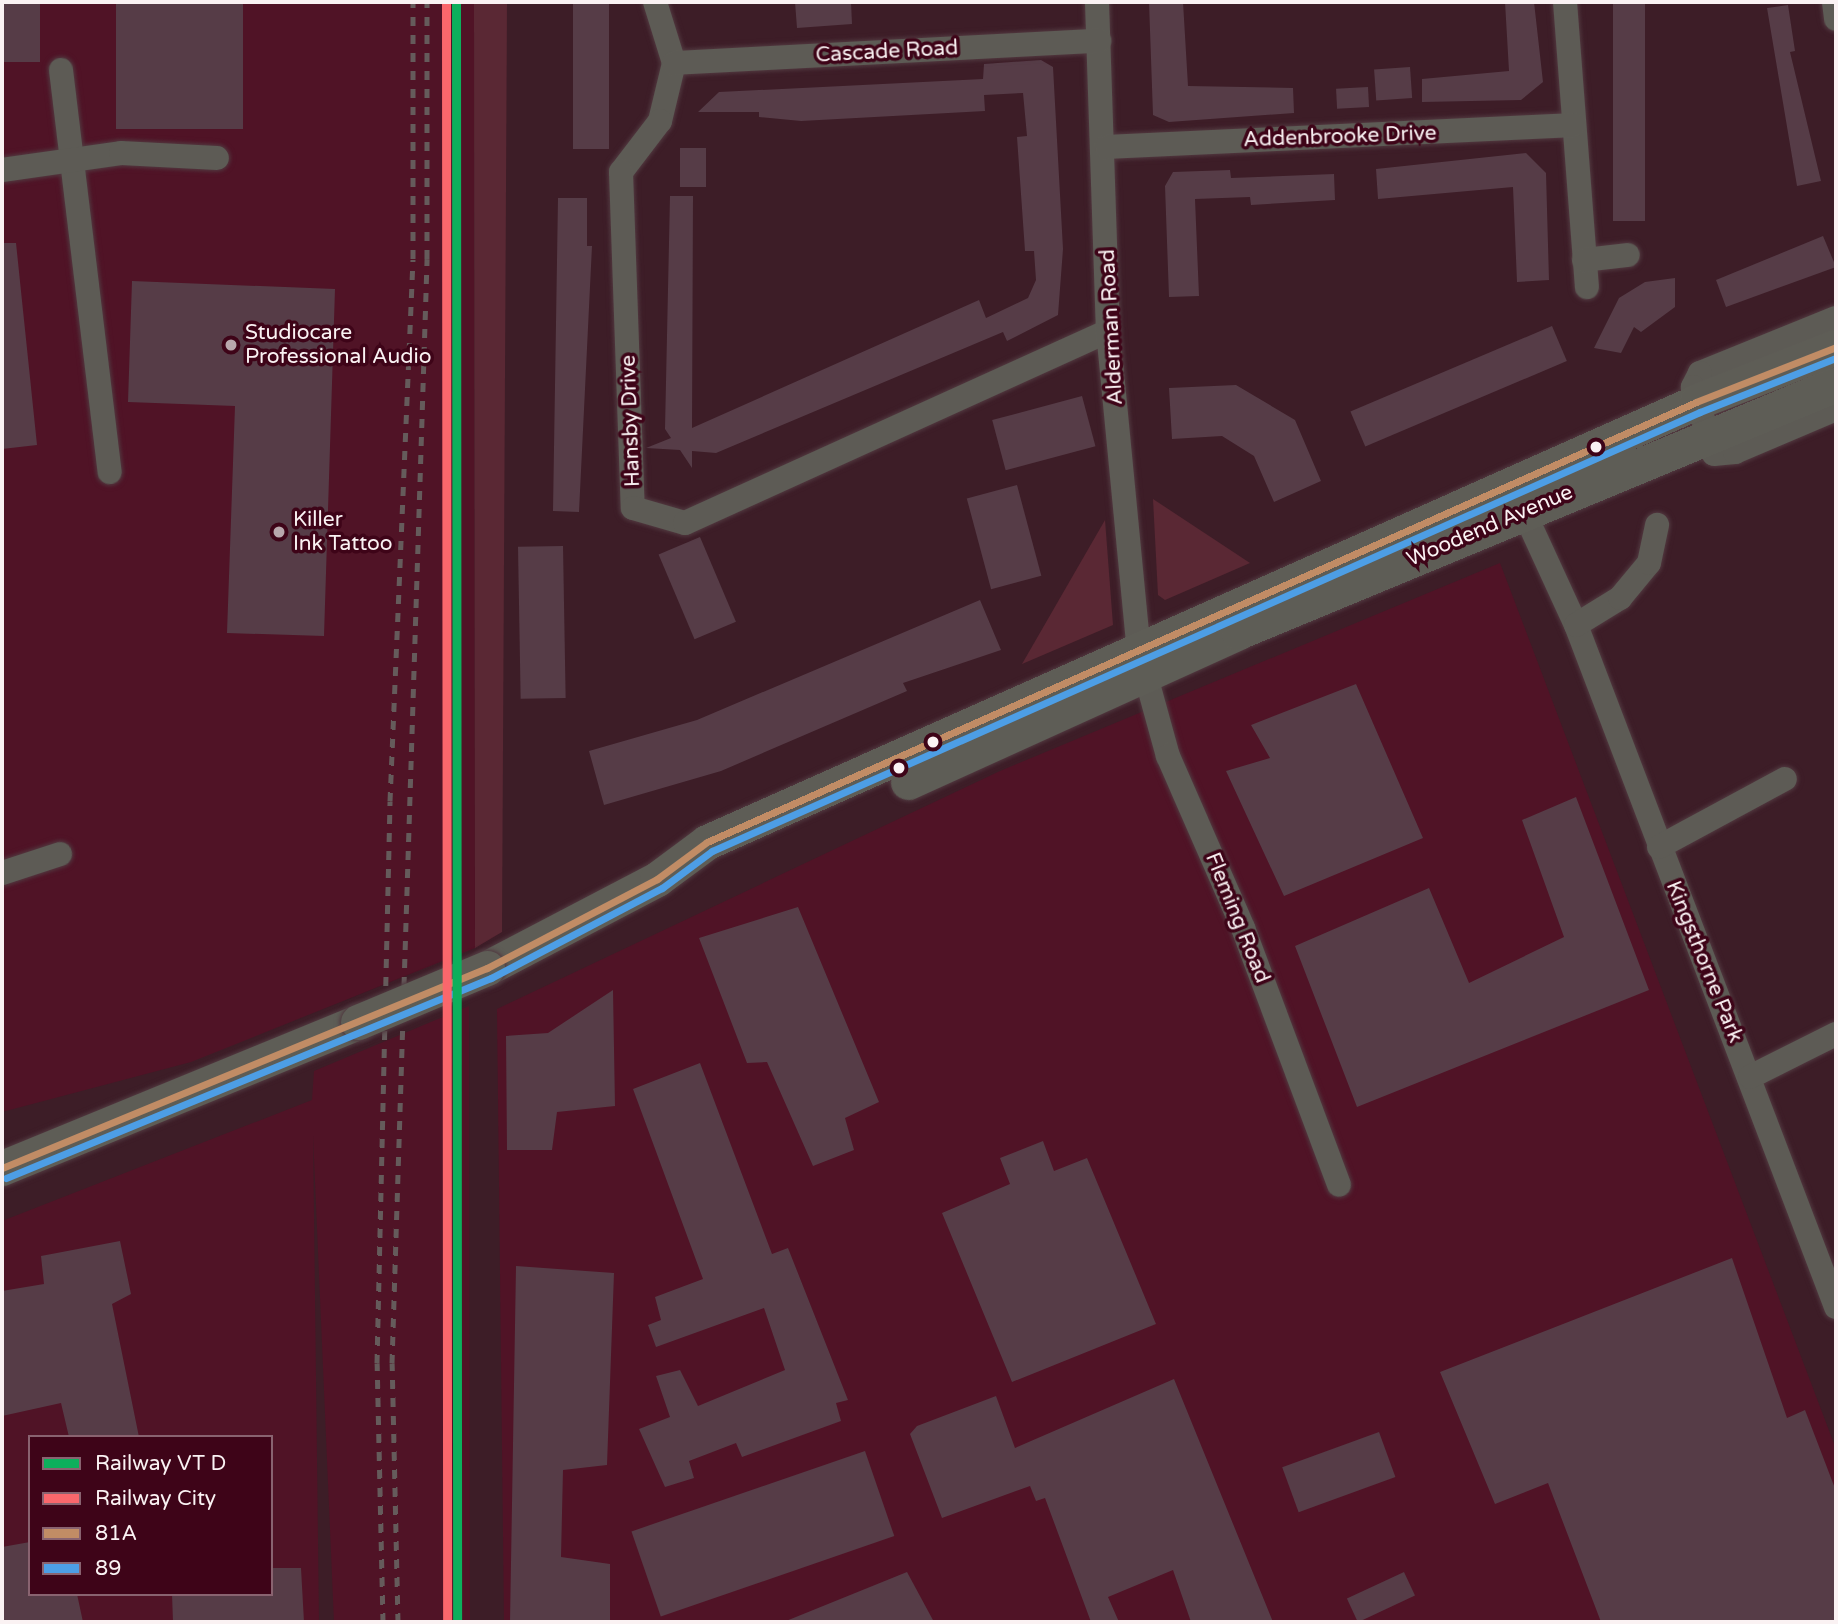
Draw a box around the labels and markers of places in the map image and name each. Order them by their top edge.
place label: Studiocare Professional Audio [245,320,431,370]
marker: Studiocare Professional Audio [223,337,239,353]
unlabelled marker [1589,440,1603,454]
place label: Killer Ink Tattoo [293,507,393,557]
marker: Killer Ink Tattoo [271,524,287,540]
unlabelled marker [926,735,940,749]
unlabelled marker [892,761,906,775]

